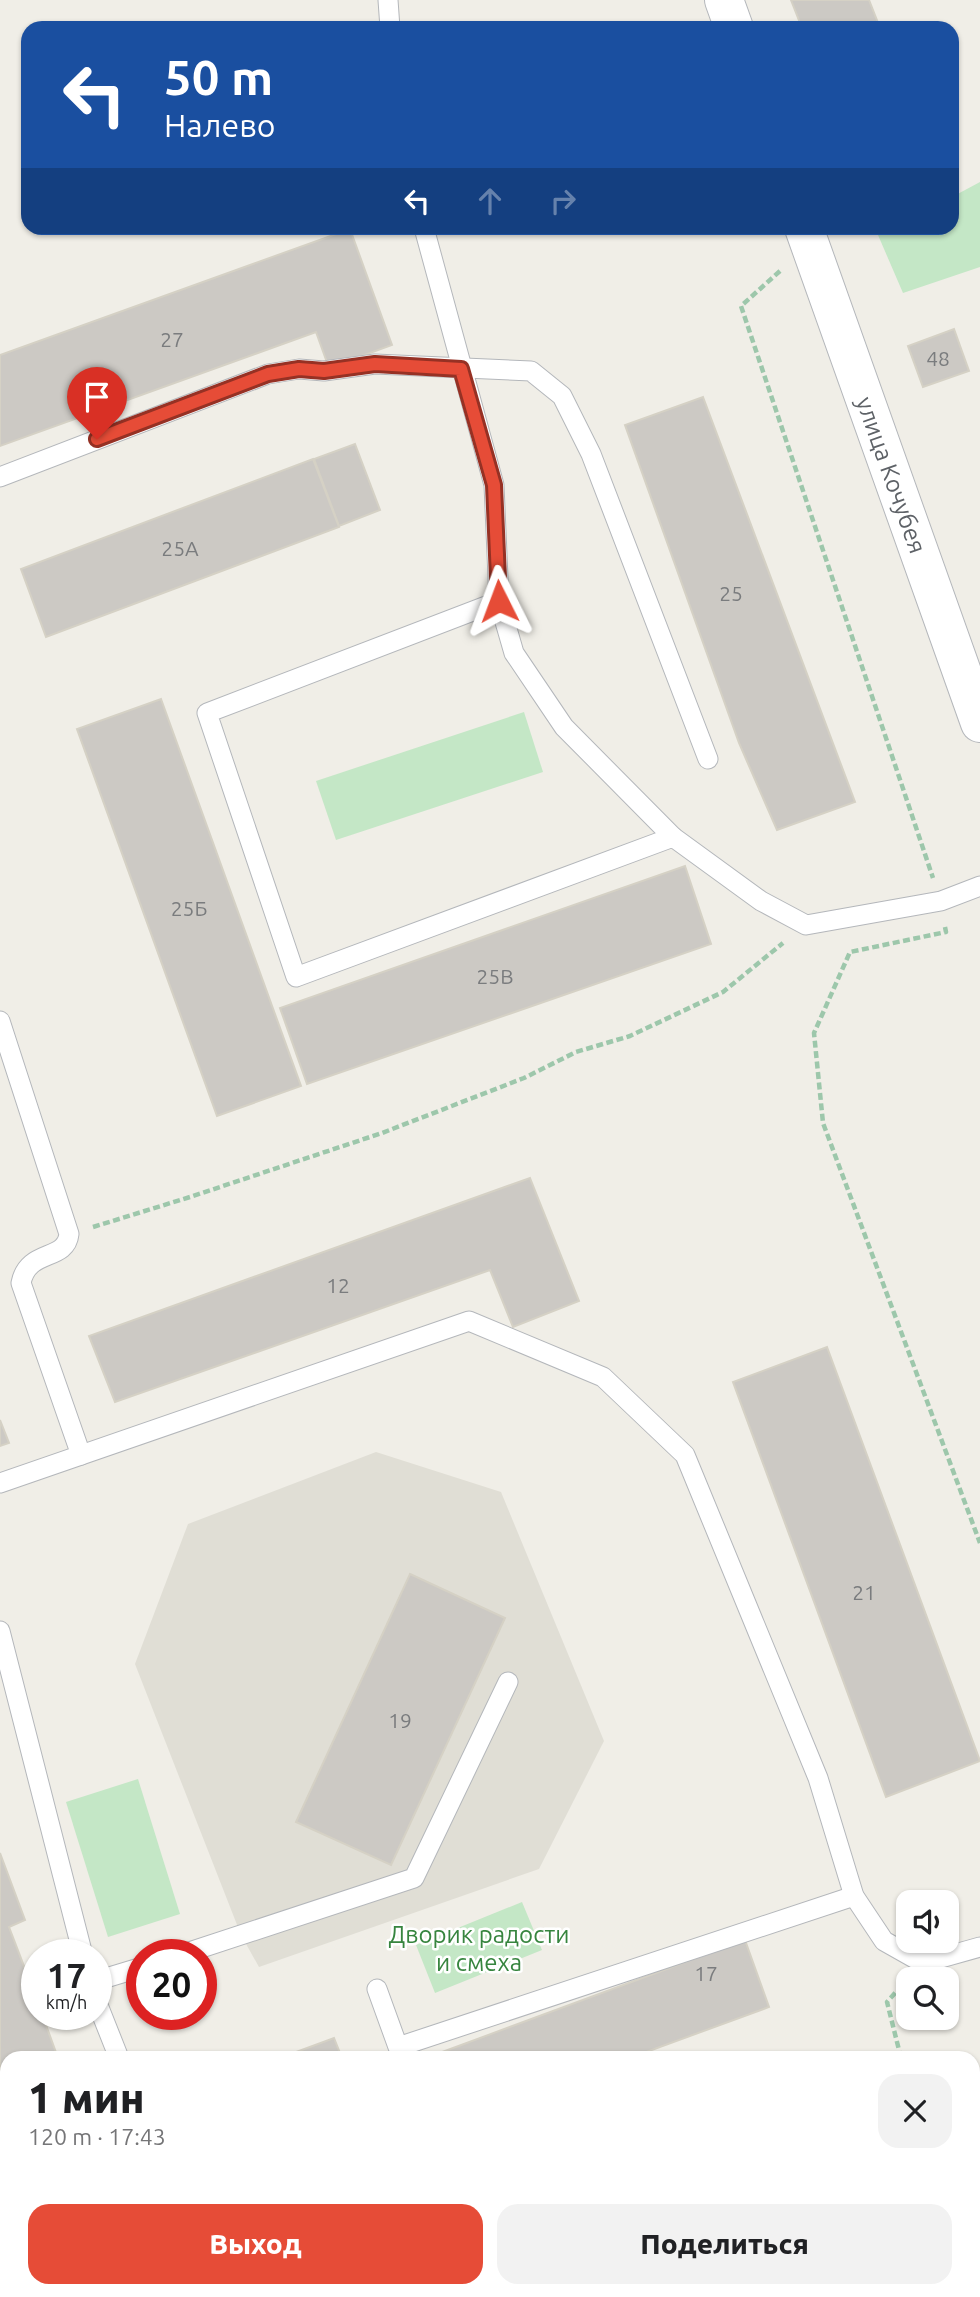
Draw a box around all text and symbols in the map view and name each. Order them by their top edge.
icon: left [49,49,140,140]
text: 50 m [164,49,273,104]
text: Налево [164,107,276,143]
icon: left [398,182,436,220]
icon: ahead [471,182,509,220]
icon: right [544,182,582,220]
house number: 27 [160,327,184,351]
house number: 48 [926,346,950,370]
pin [67,367,127,439]
icon: arrive [78,378,116,416]
street label: улица Кочубея [852,393,932,557]
house number: 25А [161,536,199,560]
position arrow [462,564,536,638]
house number: 25 [719,581,743,605]
house number: 25Б [171,896,207,920]
house number: 25В [476,964,514,988]
house number: 12 [326,1273,350,1297]
house number: 21 [852,1580,876,1604]
house number: 19 [388,1708,412,1732]
map controls [896,1890,959,2030]
button: sound [896,1890,959,1953]
park label: Дворик радости и смеха [389,1921,569,1976]
speed limit sign: 20 [126,1939,217,2030]
text: 17 [47,1955,86,1995]
house number: 17 [694,1961,718,1985]
button: search [896,1967,959,2030]
text: km/h [46,1992,87,2012]
text: 1 мин [28,2074,145,2121]
button: close [878,2074,952,2148]
text: 120 m · 17:43 [28,2124,166,2149]
button: Выход [28,2204,483,2284]
button: Поделиться [497,2204,952,2284]

